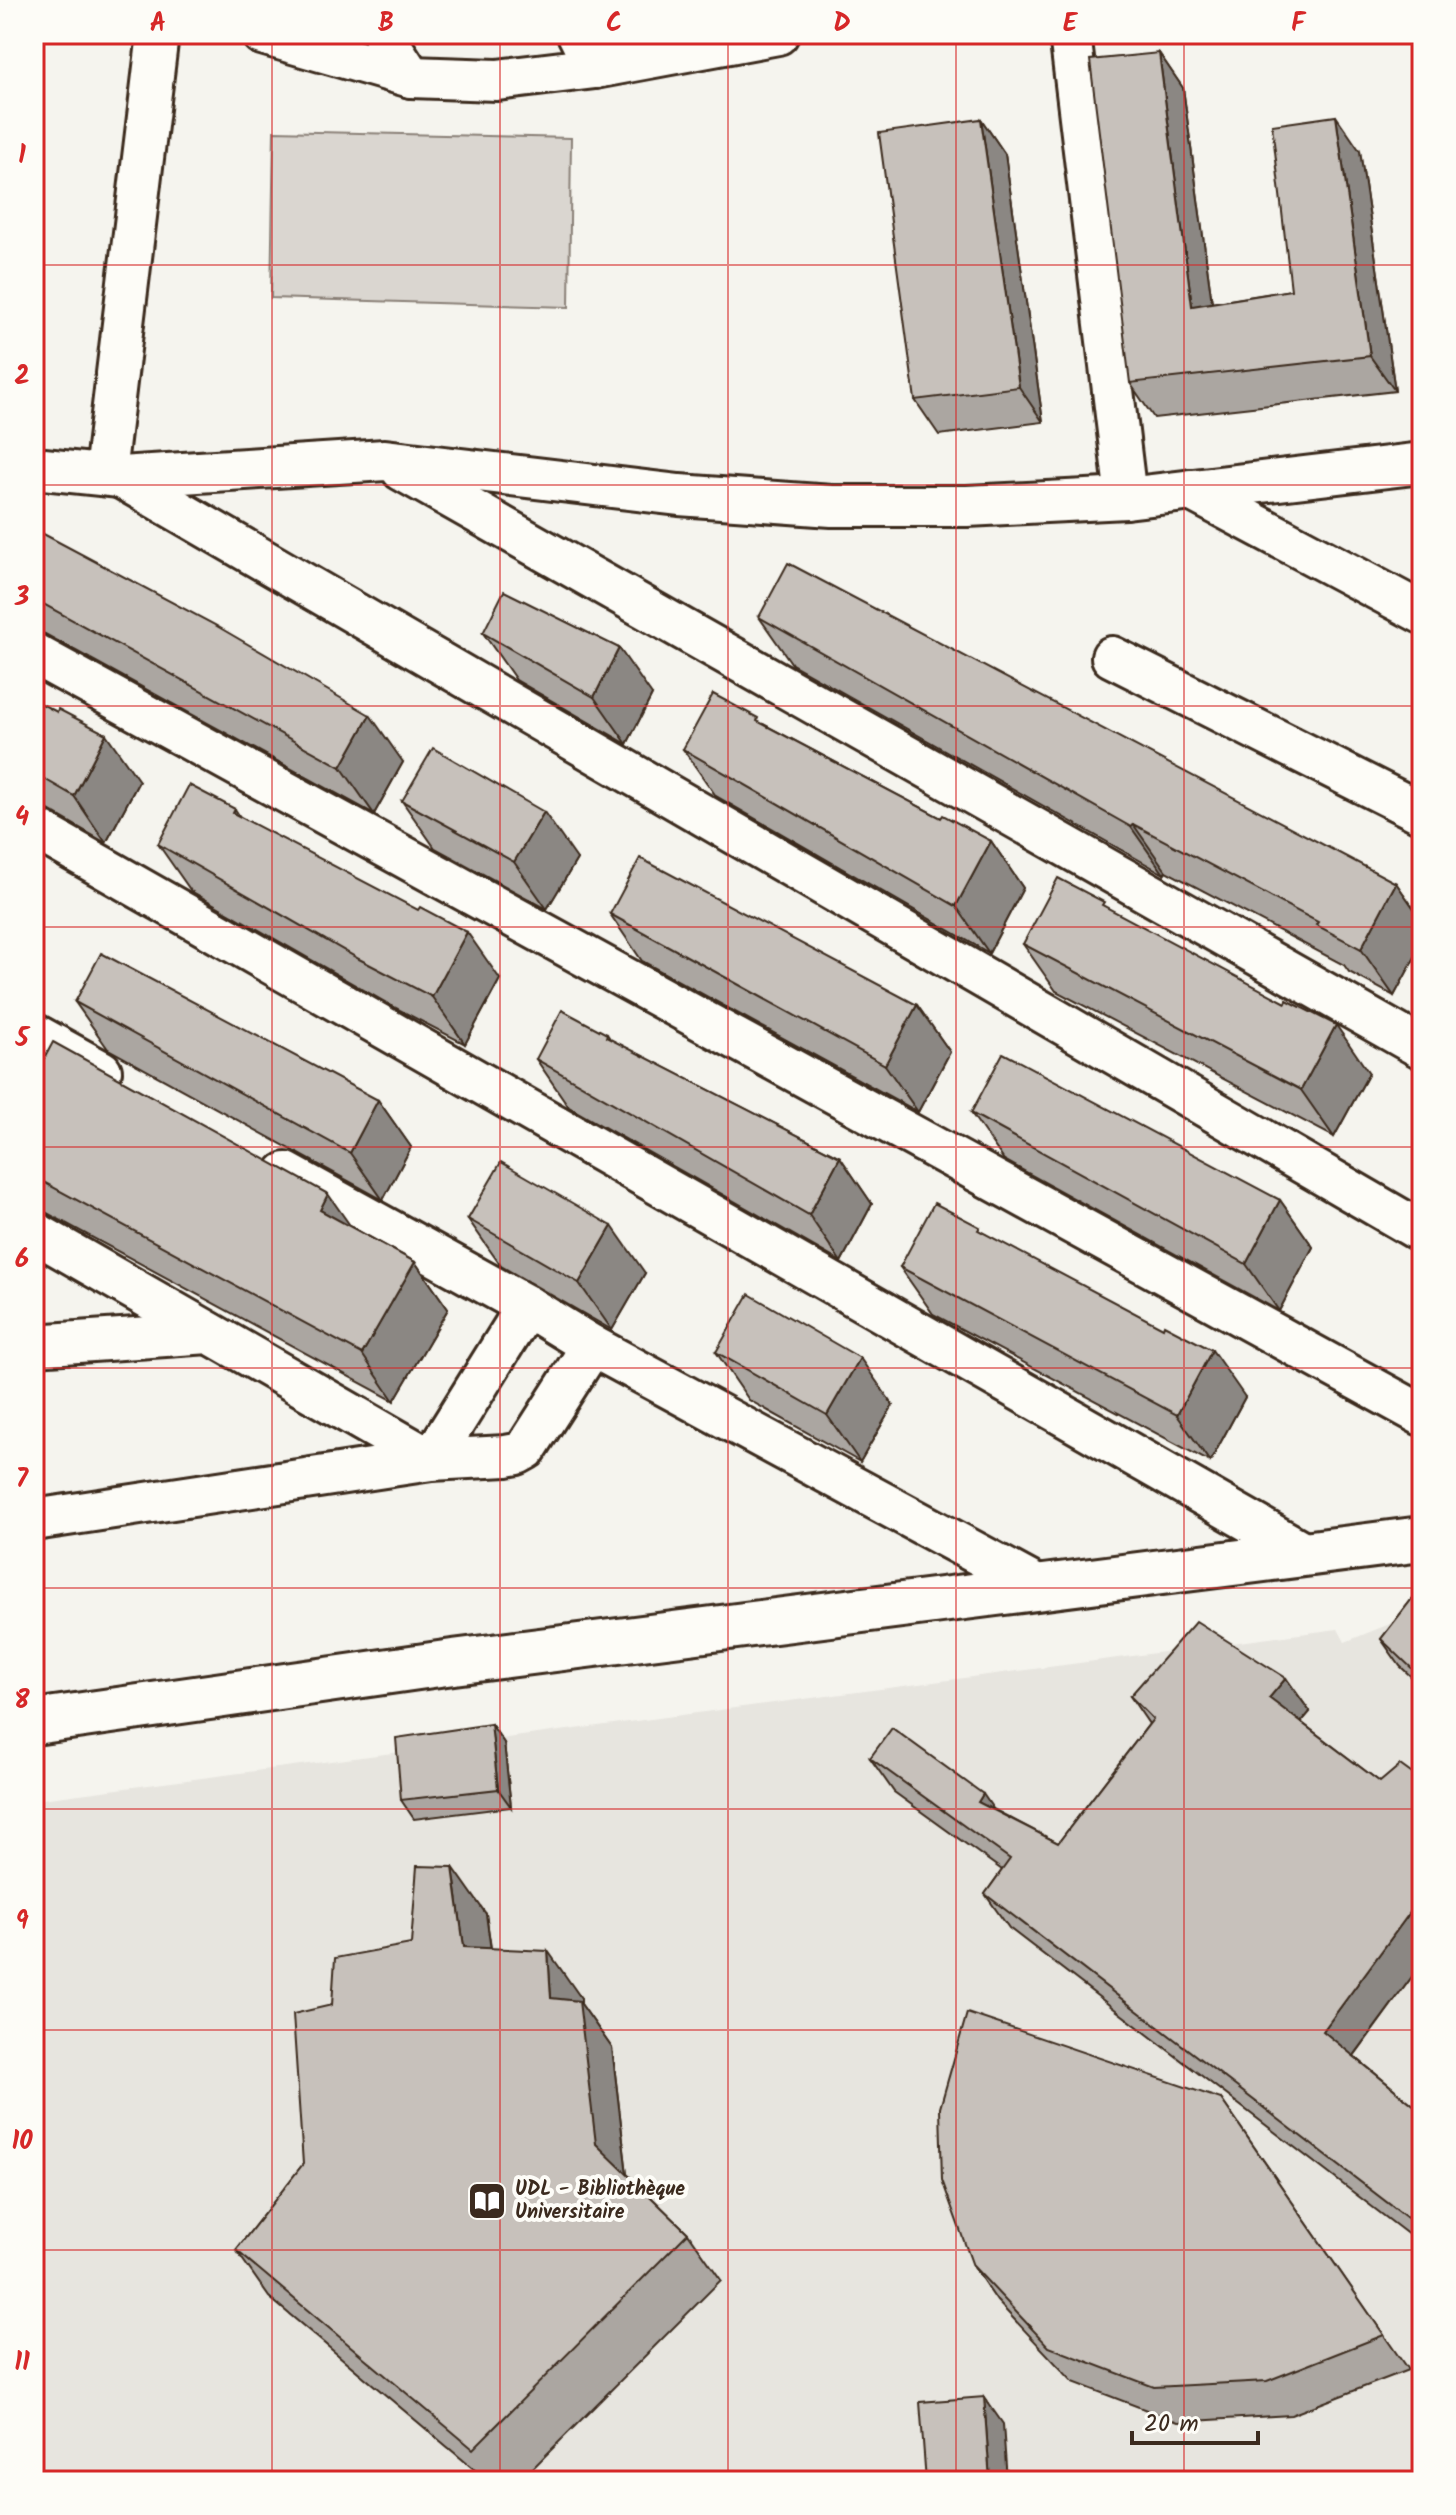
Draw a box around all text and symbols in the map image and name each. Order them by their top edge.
text: A [150,3,166,45]
text: B [378,3,394,45]
text: C [606,3,622,45]
text: D [833,3,851,45]
text: E [1063,3,1079,45]
text: F [1291,3,1307,45]
text: 1 [18,135,26,177]
text: 2 [14,356,30,398]
text: 3 [14,577,29,619]
text: 4 [15,797,29,839]
text: 5 [14,1018,30,1060]
text: 6 [15,1239,29,1281]
text: 7 [16,1459,29,1501]
text: 8 [14,1680,30,1722]
text: 9 [15,1901,29,1943]
text: 10 [11,2121,33,2163]
place label: UDL - Bibliothèque Universitaire [515,2174,685,2229]
library icon: UDL - Bibliothèque Universitaire [466,2180,508,2222]
text: 11 [14,2342,30,2384]
scale bar [1132,2395,1258,2445]
text: 20 m [1144,2405,1199,2444]

